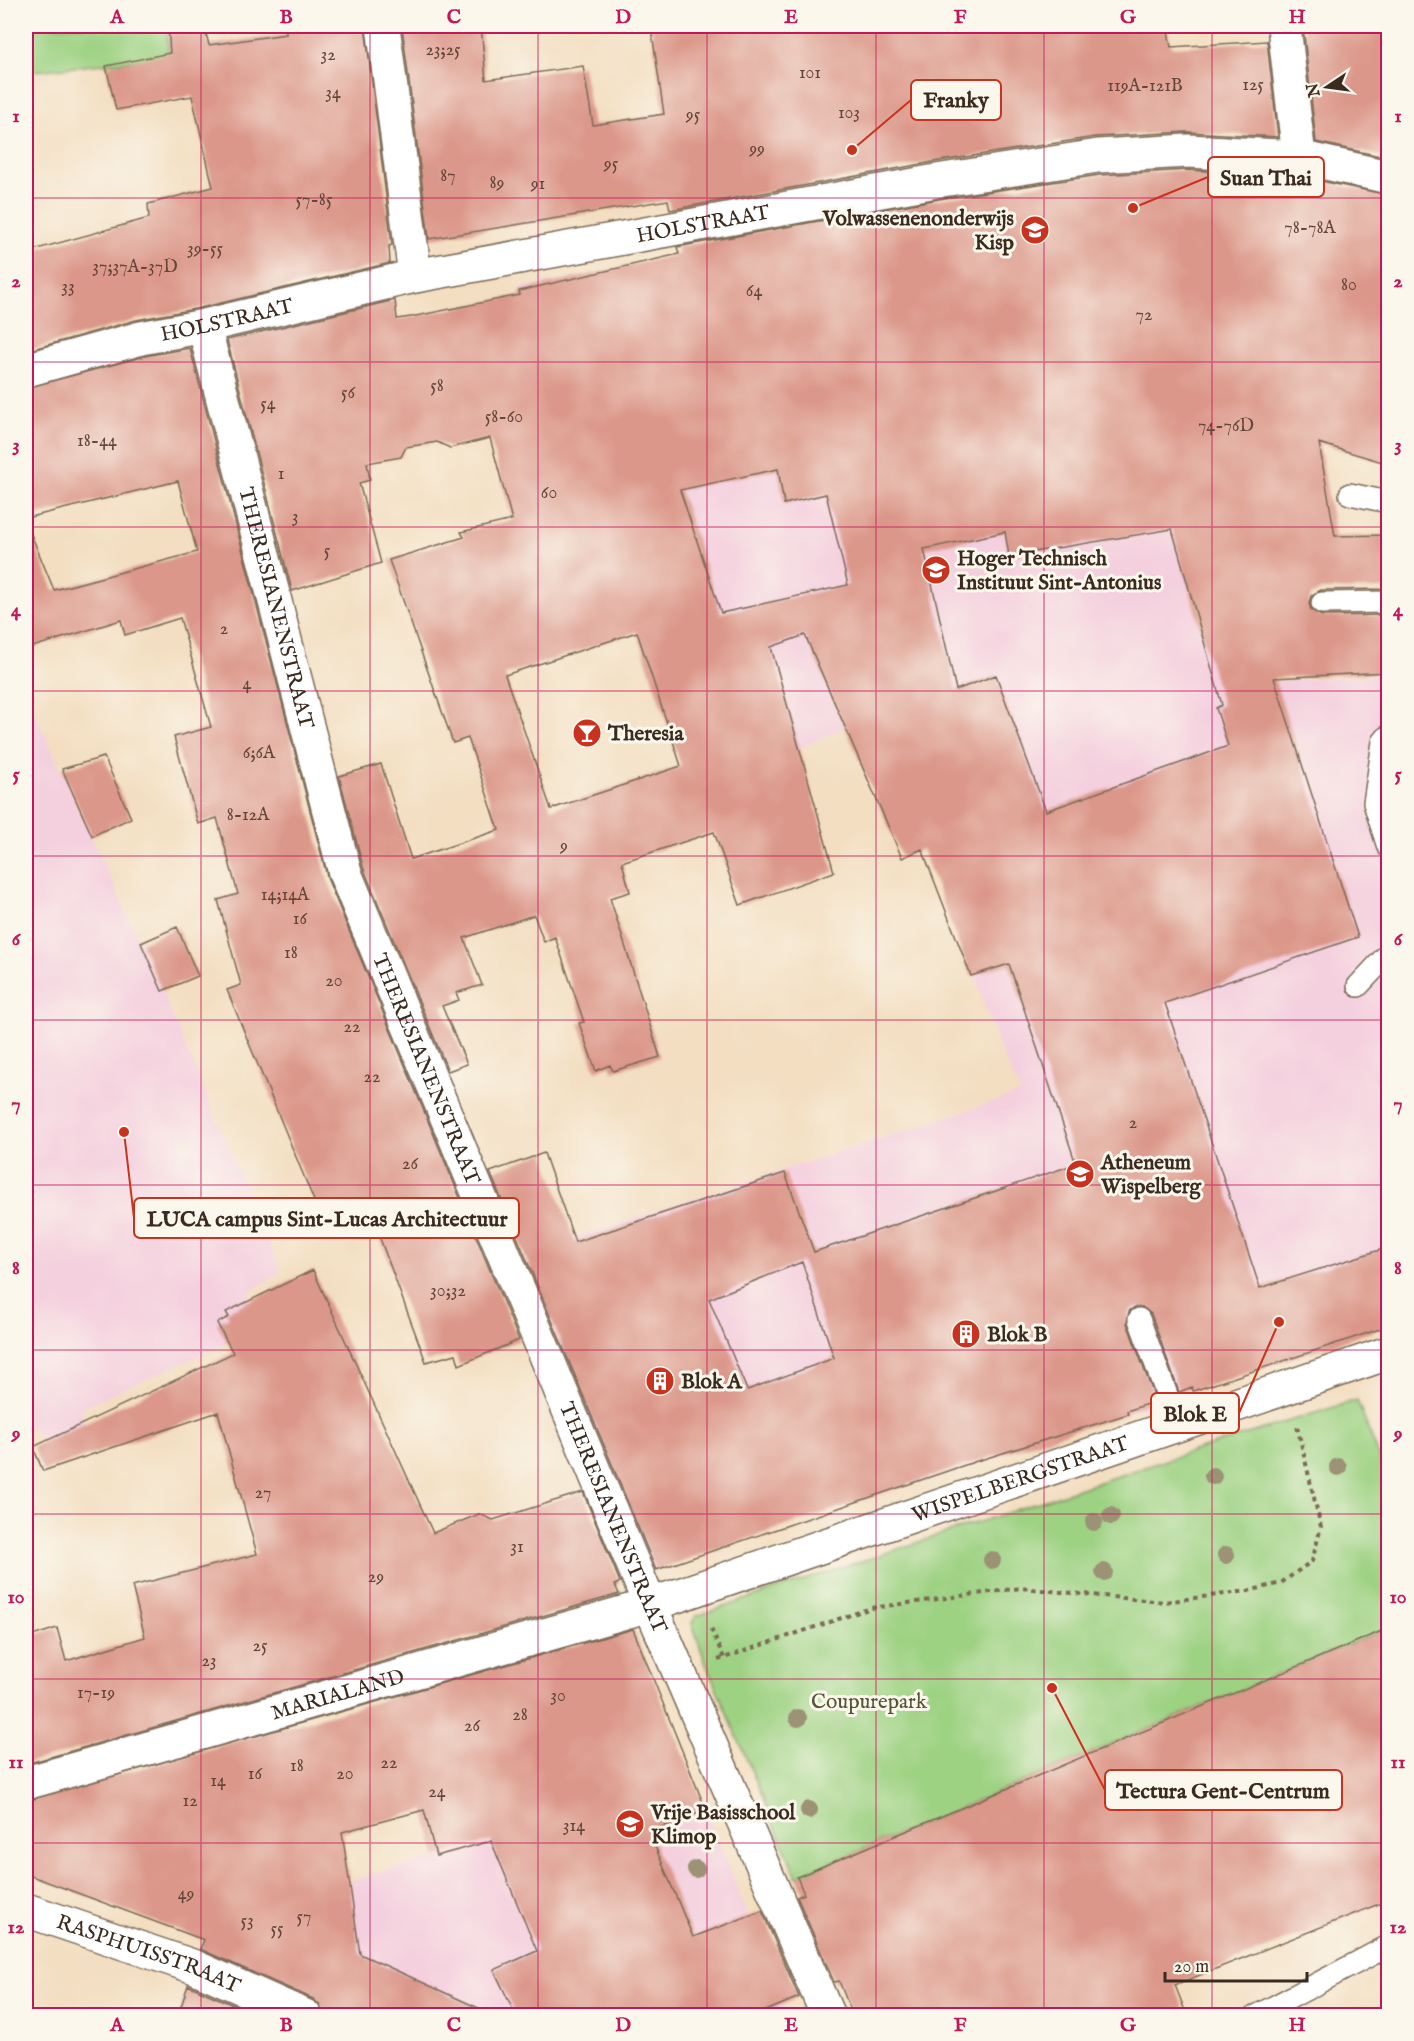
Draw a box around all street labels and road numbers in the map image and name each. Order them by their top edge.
street label: HOLSTRAAT [634,199,773,250]
street label: HOLSTRAAT [159,293,297,349]
street label: THERESIANENSTRAAT [231,485,319,732]
street label: THERESIANENSTRAAT [365,950,486,1190]
street label: THERESIANENSTRAAT [552,1398,673,1638]
street label: WISPELBERGSTRAAT [909,1430,1133,1530]
street label: MARIALAND [268,1664,408,1727]
street label: RASPHUISSTRAAT [53,1909,245,2001]

